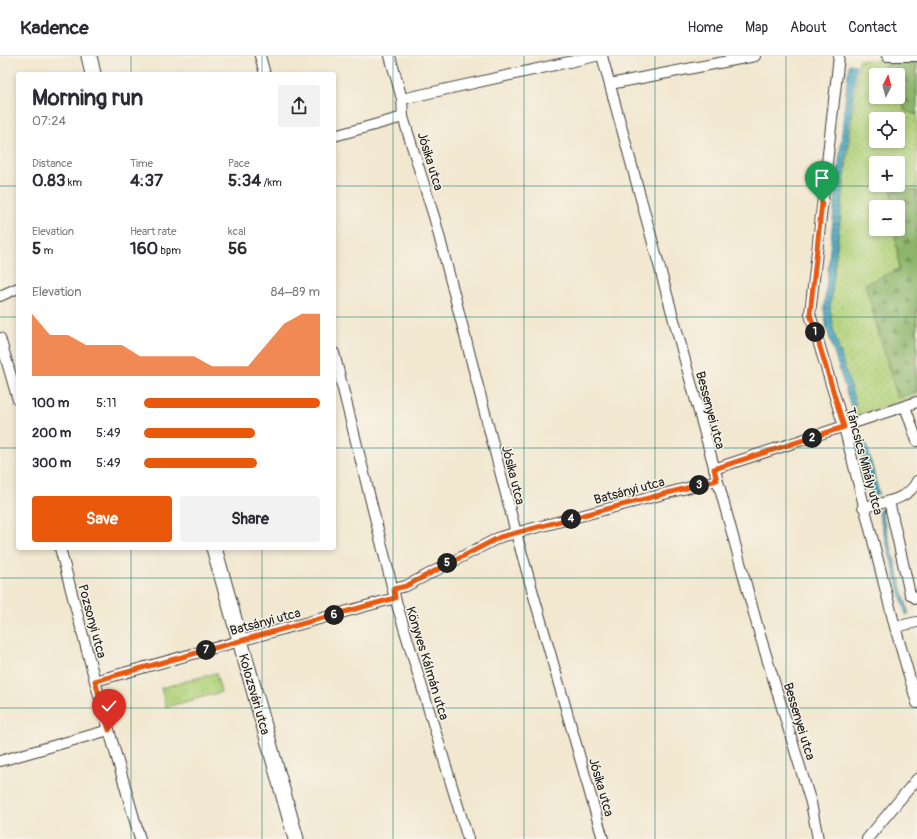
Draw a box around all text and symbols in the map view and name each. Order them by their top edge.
text: Kadence [20,16,89,40]
text: Home [688,19,723,36]
text: Map [745,19,768,36]
text: About [790,19,826,36]
text: Contact [848,19,897,36]
north arrow [869,68,905,104]
map controls [869,68,905,236]
text: Morning run [32,84,143,112]
button: share [278,85,320,127]
button: locate [869,112,905,148]
text: 07:24 [32,113,66,129]
street label: Jósika utca [414,130,446,192]
button: + [869,156,905,192]
text: Distance [32,157,72,170]
text: Time [130,157,153,170]
text: Pace [228,157,250,170]
pin [805,161,839,202]
icon: arrive [811,167,833,189]
text: 0.83 [32,170,65,191]
text: 4:37 [130,170,163,191]
text: 5:34 [228,170,261,191]
text: km [65,176,82,189]
text: /km [261,176,282,189]
button: − [869,200,905,236]
text: Elevation [32,225,74,238]
text: Heart rate [130,225,176,238]
text: kcal [228,225,246,238]
text: 5 [32,238,41,259]
text: 160 [130,238,158,259]
text: 56 [228,238,247,259]
text: m [41,244,53,257]
text: bpm [158,244,181,257]
text: Elevation [32,284,82,300]
text: 84–89 m [271,284,320,300]
pin: 1 [805,322,825,342]
text: 1 [813,325,817,338]
street label: Bessenyei utca [692,370,728,451]
text: 100 m [32,395,69,411]
text: 5:11 [96,395,117,411]
street label: Táncsics Mihály utca [842,406,886,517]
text: 200 m [32,425,71,441]
text: 5:49 [96,425,121,441]
pin: 2 [802,428,822,448]
text: 2 [809,431,815,444]
street label: Jósika utca [498,444,528,506]
text: 300 m [32,455,71,471]
text: 5:49 [96,455,121,471]
street label: Batsányi utca [592,474,666,508]
pin: 3 [689,475,709,495]
text: 3 [696,478,702,491]
button: Save [32,496,172,542]
button: Share [180,496,320,542]
pin: 4 [561,509,581,529]
text: 4 [568,512,574,525]
pin: 5 [437,553,457,573]
text: 5 [444,556,450,569]
street label: Pozsonyi utca [74,583,110,660]
street label: Batsányi utca [228,605,302,639]
pin: 6 [324,605,344,625]
street label: Könyves Kálmán utca [402,605,452,722]
text: 6 [331,608,337,621]
pin: 7 [196,640,216,660]
text: 7 [203,643,209,656]
street label: Kolozsvári utca [235,652,273,737]
street label: Bessenyei utca [780,681,818,762]
pin [92,689,126,730]
icon: check [98,695,120,717]
street label: Jósika utca [585,756,617,818]

